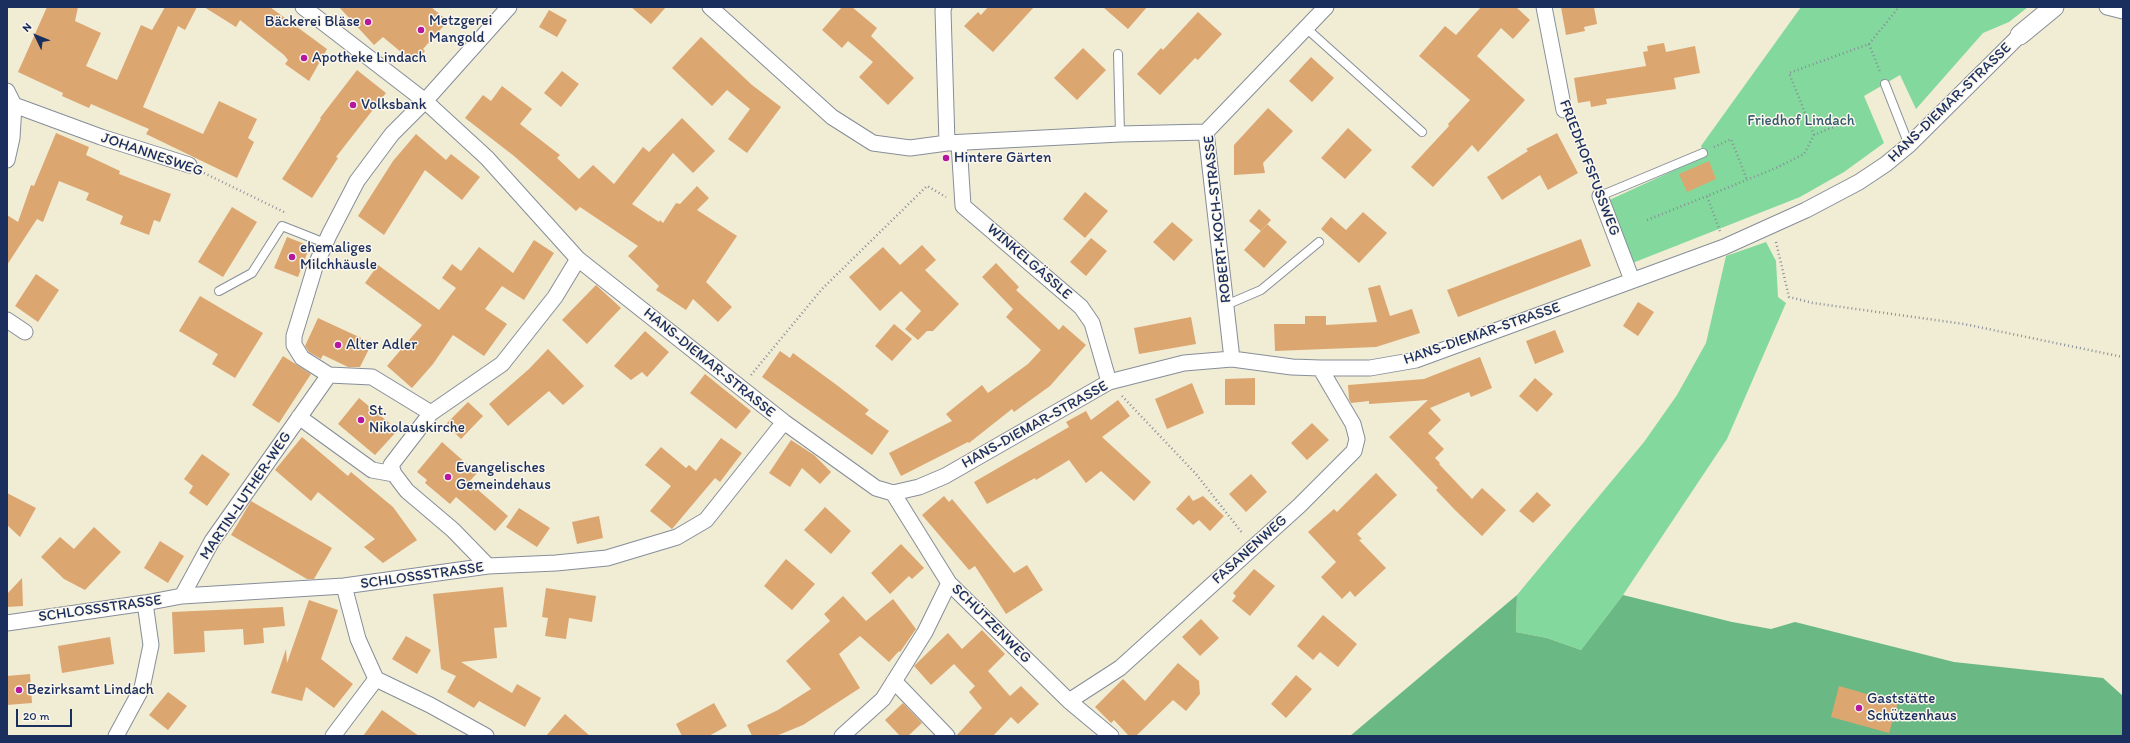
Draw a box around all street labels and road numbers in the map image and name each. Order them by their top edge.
street label: HANS-DIEMAR-STRASSE [1885,39,2015,167]
street label: FRIEDHOFSFUSSWEG [1555,97,1623,239]
street label: JOHANNESWEG [99,129,205,181]
street label: ROBERT-KOCH-STRASSE [1200,134,1236,304]
street label: WINKELGÄSSLE [983,220,1075,304]
street label: HANS-DIEMAR-STRASSE [1401,299,1563,369]
street label: HANS-DIEMAR-STRASSE [639,304,779,422]
street label: HANS-DIEMAR-STRASSE [959,377,1111,473]
street label: MARTIN-LUTHER-WEG [196,429,296,563]
street label: FASANENWEG [1209,512,1291,588]
street label: SCHLOSSSTRASSE [359,558,485,594]
street label: SCHÜTZENWEG [947,580,1035,668]
street label: SCHLOSSSTRASSE [37,591,163,627]

